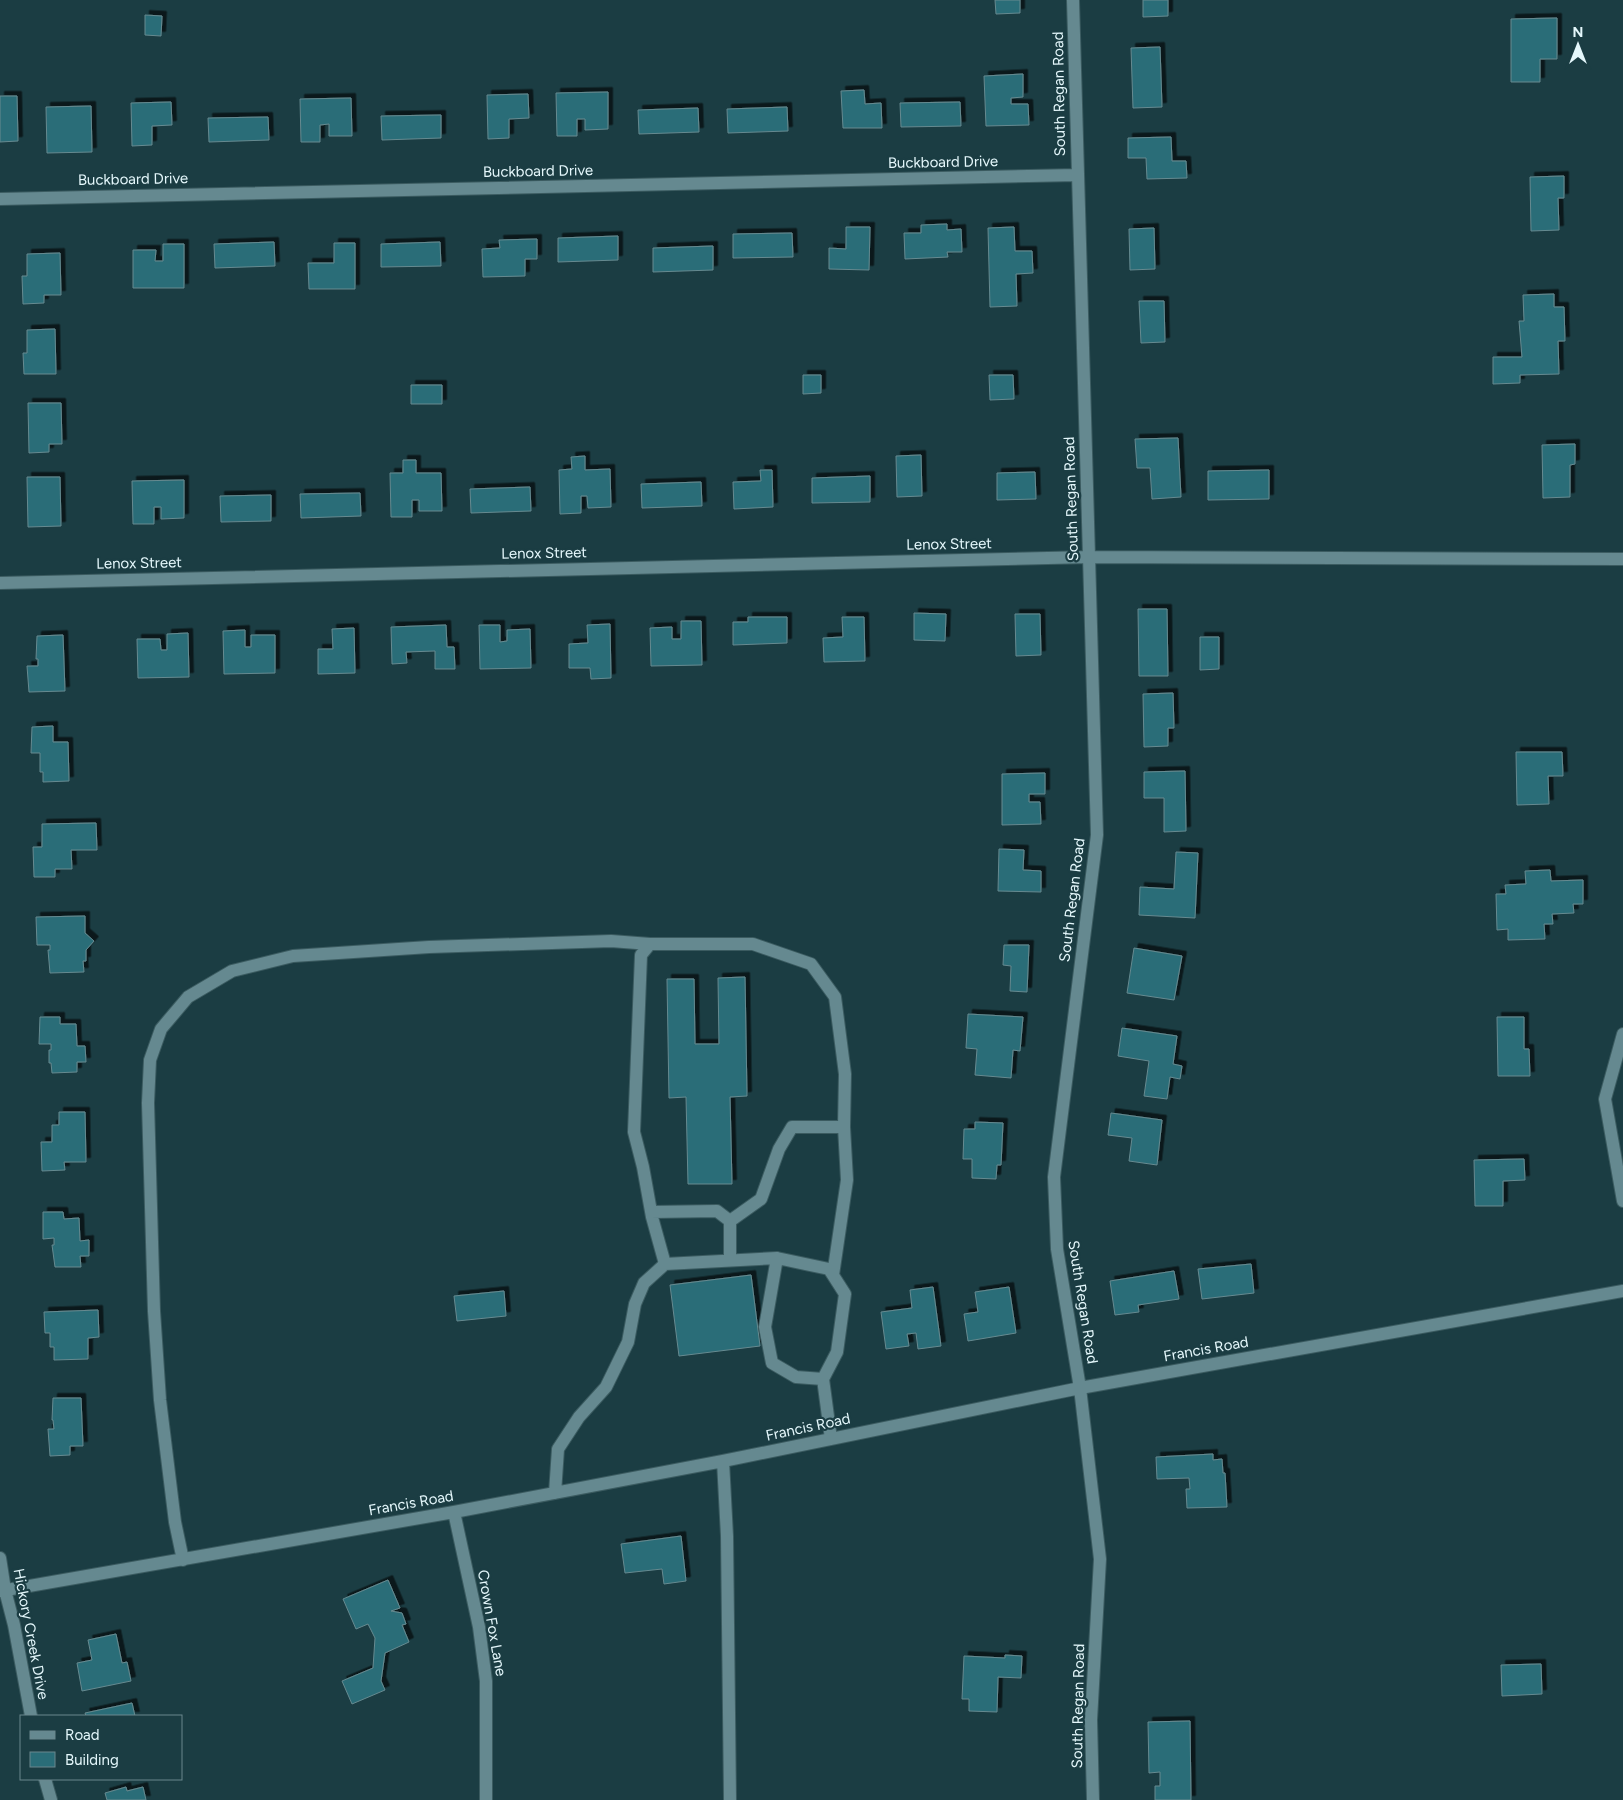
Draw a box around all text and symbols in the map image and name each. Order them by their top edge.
north arrow [1553,20,1603,70]
text: N [1573,24,1583,41]
street label: South Regan Road [1049,32,1069,156]
street label: Buckboard Drive [888,152,998,172]
street label: Buckboard Drive [483,161,593,181]
street label: Buckboard Drive [78,169,188,189]
street label: South Regan Road [1060,436,1082,562]
street label: Lenox Street [906,534,992,554]
street label: Lenox Street [501,543,587,563]
street label: Lenox Street [96,553,182,573]
street label: South Regan Road [1055,837,1089,963]
street label: South Regan Road [1064,1239,1102,1365]
street label: Francis Road [1162,1333,1250,1365]
street label: Francis Road [764,1409,852,1445]
street label: Francis Road [367,1487,455,1519]
street label: Hickory Creek Drive [9,1567,53,1701]
street label: Crown Fox Lane [474,1568,510,1678]
street label: South Regan Road [1068,1644,1088,1768]
legend [20,1715,182,1780]
text: Road [65,1726,100,1744]
text: Building [65,1751,119,1769]

